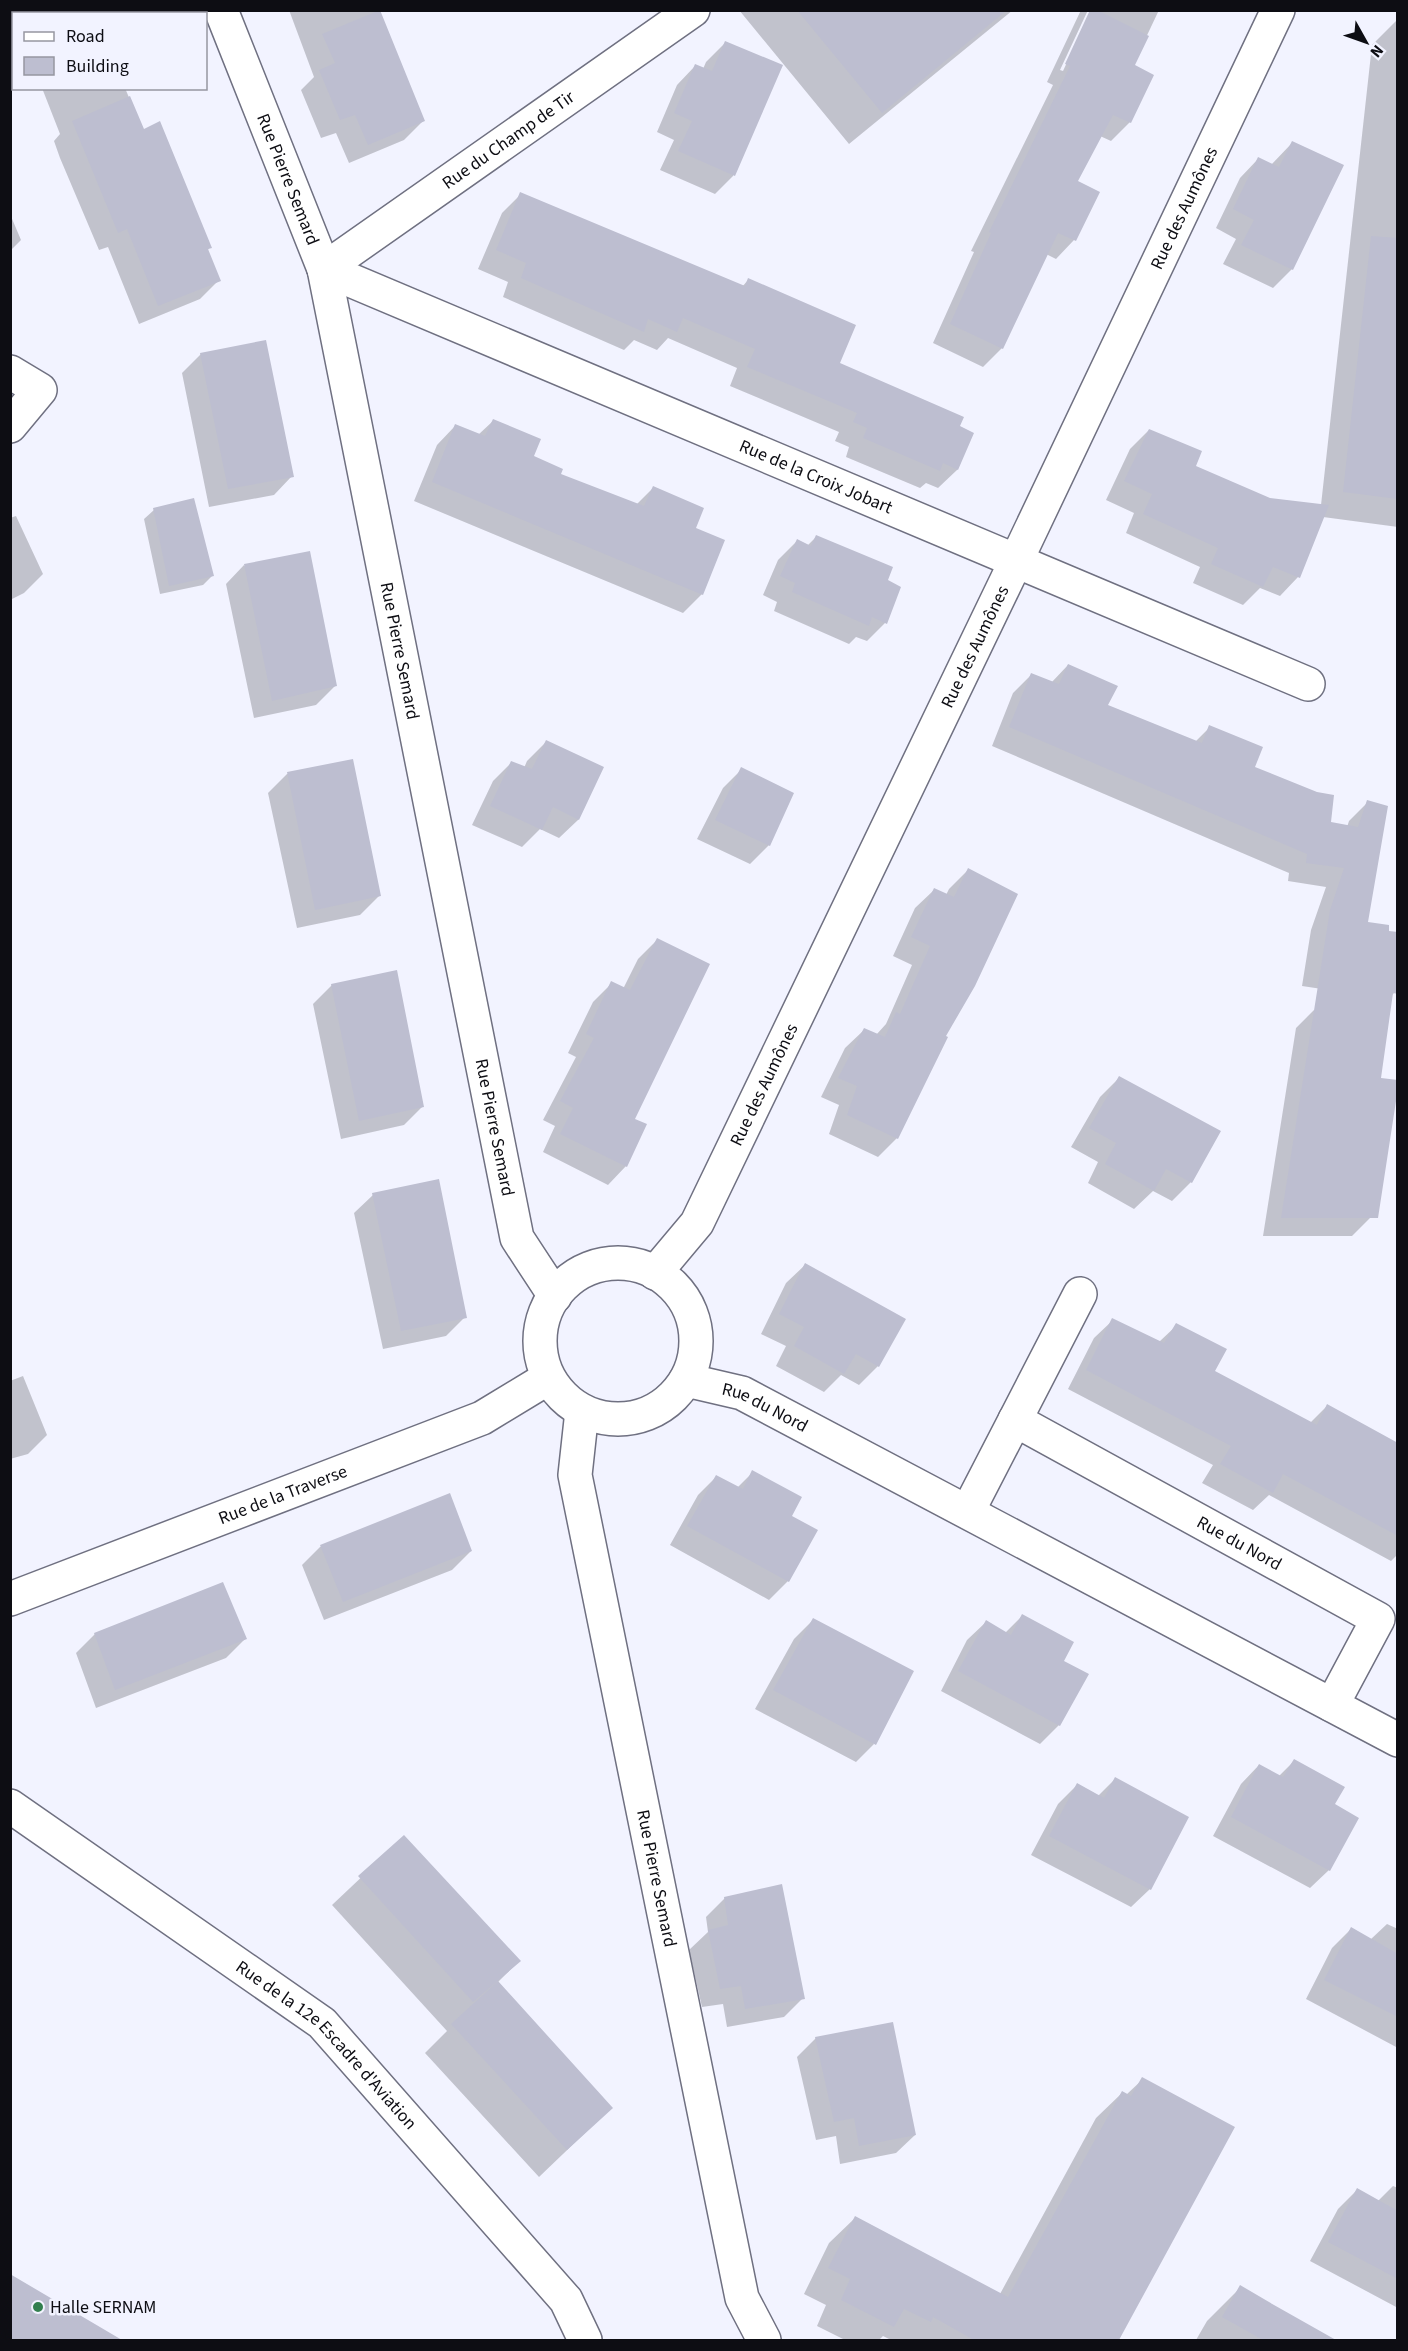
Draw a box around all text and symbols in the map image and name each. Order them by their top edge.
legend [12,12,207,90]
north arrow [1336,12,1396,72]
text: Road [66,24,105,49]
text: N [1365,40,1389,62]
text: Building [66,54,129,79]
street label: Rue du Champ de Tir [437,85,580,195]
street label: Rue Pierre Semard [250,110,325,249]
street label: Rue des Aumônes [1144,143,1224,274]
street label: Rue de la Croix Jobart [735,434,896,520]
street label: Rue Pierre Semard [374,580,425,722]
street label: Rue des Aumônes [935,582,1015,712]
street label: Rue des Aumônes [724,1019,804,1150]
street label: Rue Pierre Semard [469,1057,520,1198]
street label: Rue du Nord [719,1377,812,1439]
street label: Rue de la Traverse [215,1459,351,1531]
street label: Rue du Nord [1192,1510,1286,1577]
street label: Rue Pierre Semard [630,1808,683,1949]
street label: Rue de la 12e Escadre d'Aviation [231,1955,422,2135]
place label: Halle SERNAM [50,2295,156,2320]
marker: Halle SERNAM [31,2300,45,2314]

